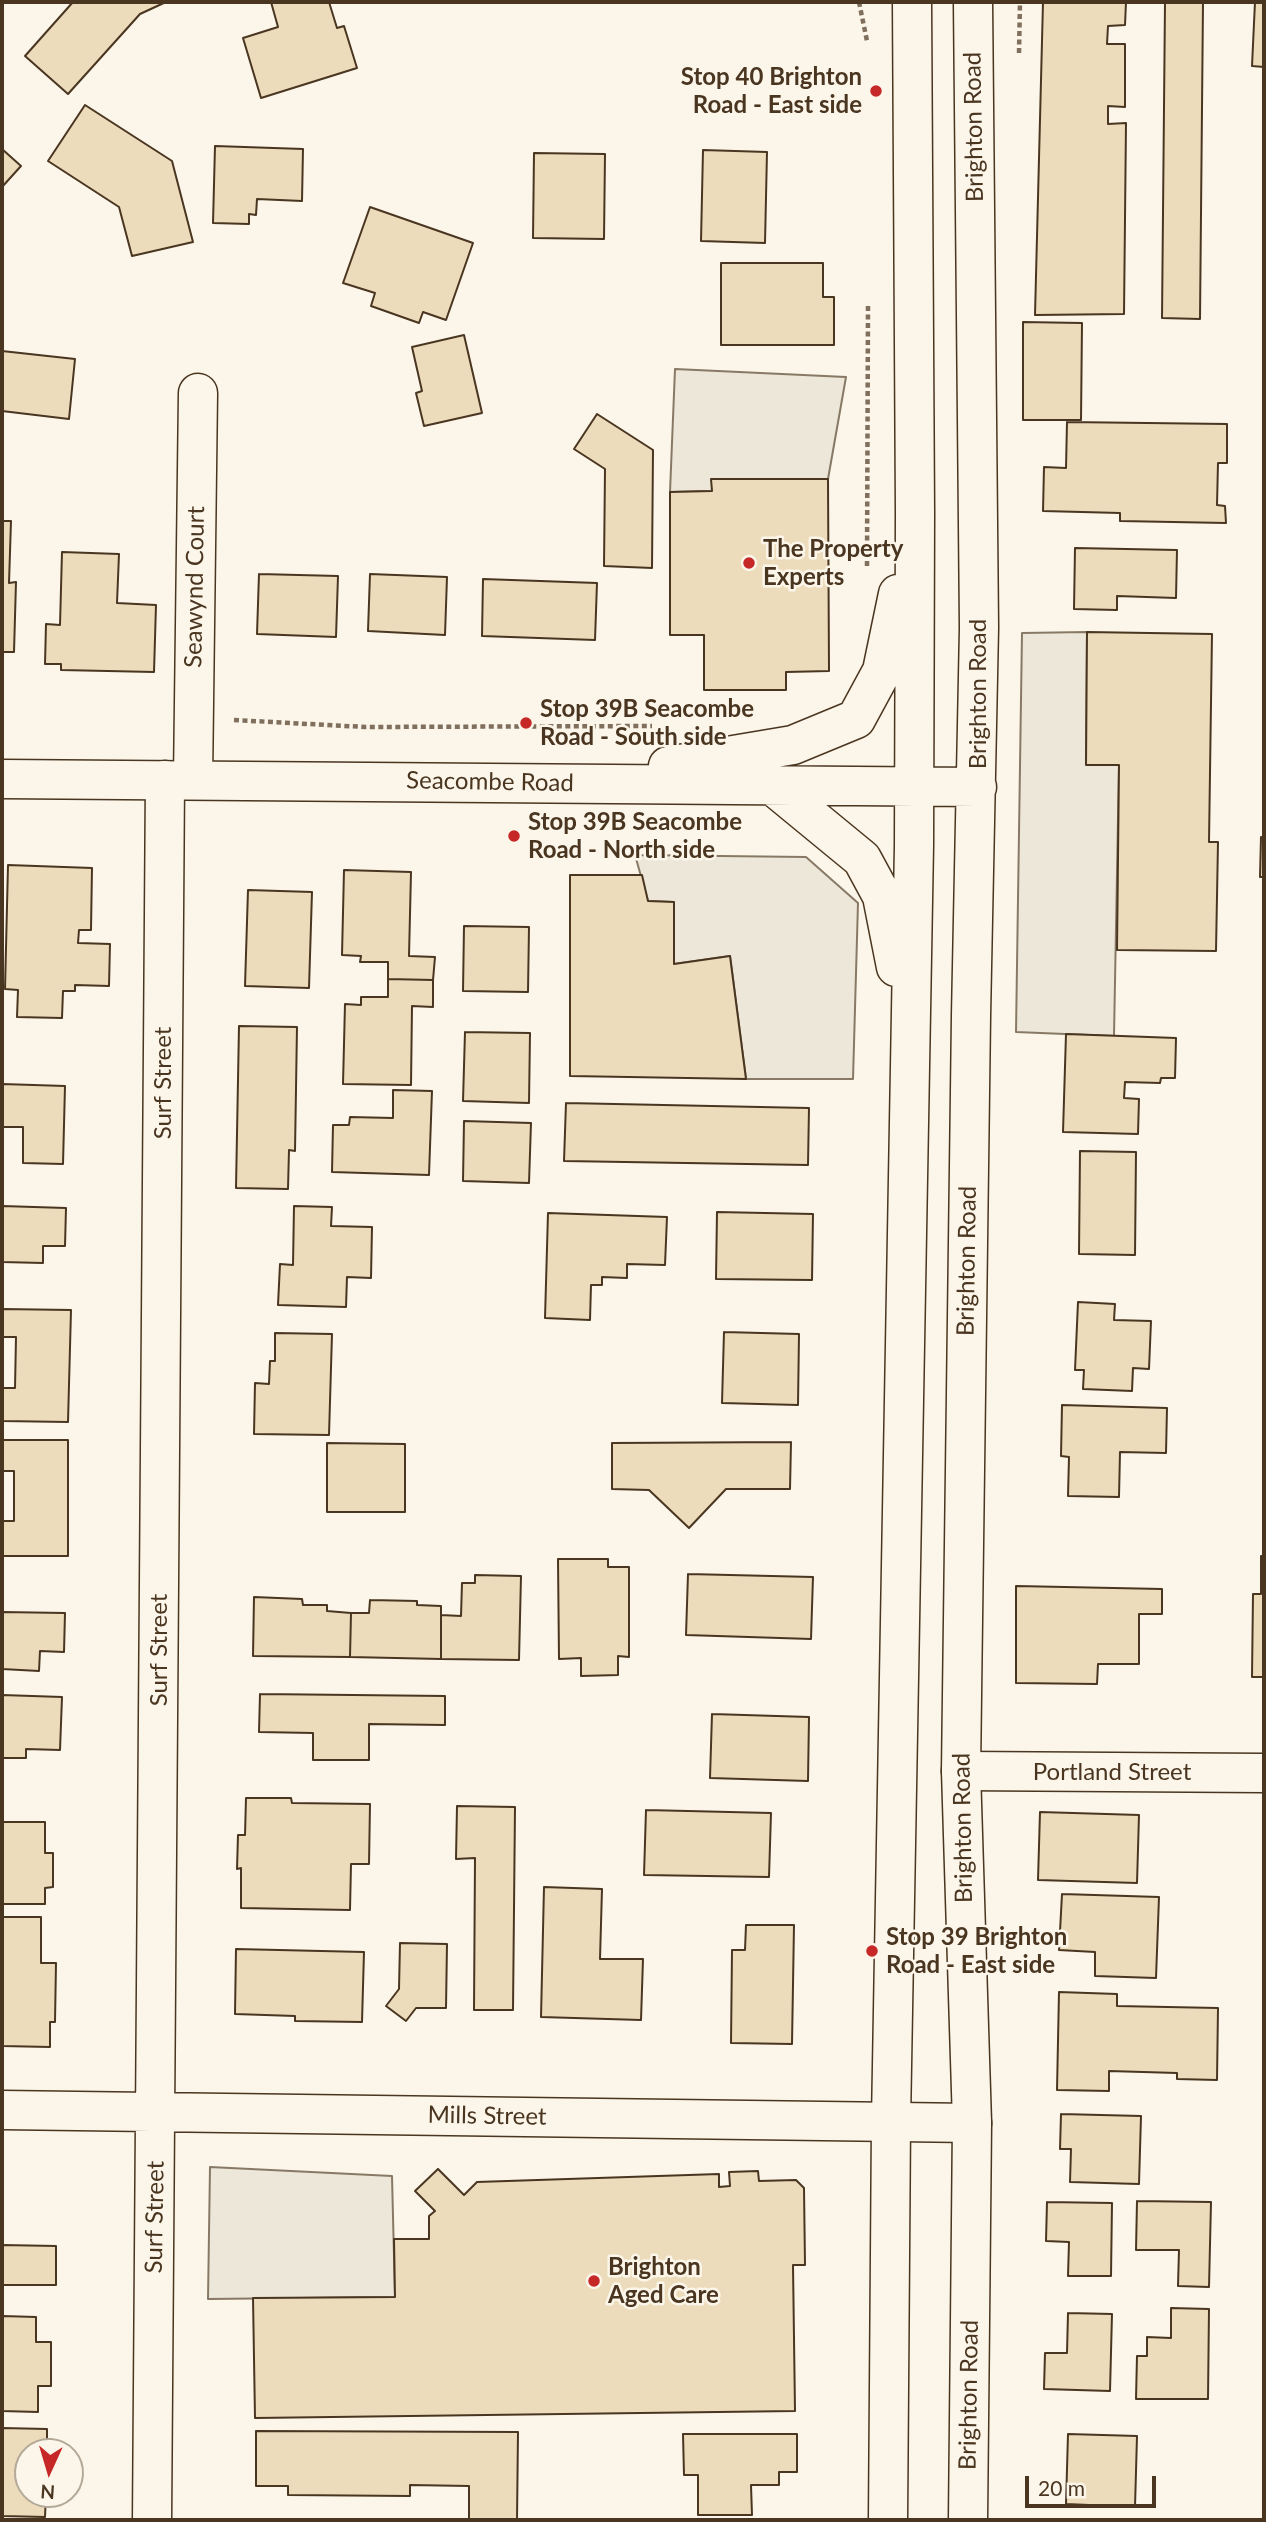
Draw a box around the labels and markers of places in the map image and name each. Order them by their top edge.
place label: Stop 40 Brighton Road - East side [681,63,862,119]
marker: Stop 40 Brighton Road - East side [868,83,884,99]
place label: The Property Experts [763,535,903,591]
marker: The Property Experts [741,555,757,571]
place label: Stop 39B Seacombe Road - South side [540,695,754,751]
marker: Stop 39B Seacombe Road - South side [518,715,534,731]
place label: Stop 39B Seacombe Road - North side [528,808,742,864]
marker: Stop 39B Seacombe Road - North side [506,828,522,844]
place label: Stop 39 Brighton Road - East side [886,1923,1067,1979]
marker: Stop 39 Brighton Road - East side [864,1943,880,1959]
place label: Brighton Aged Care [608,2253,719,2309]
marker: Brighton Aged Care [586,2273,602,2289]

